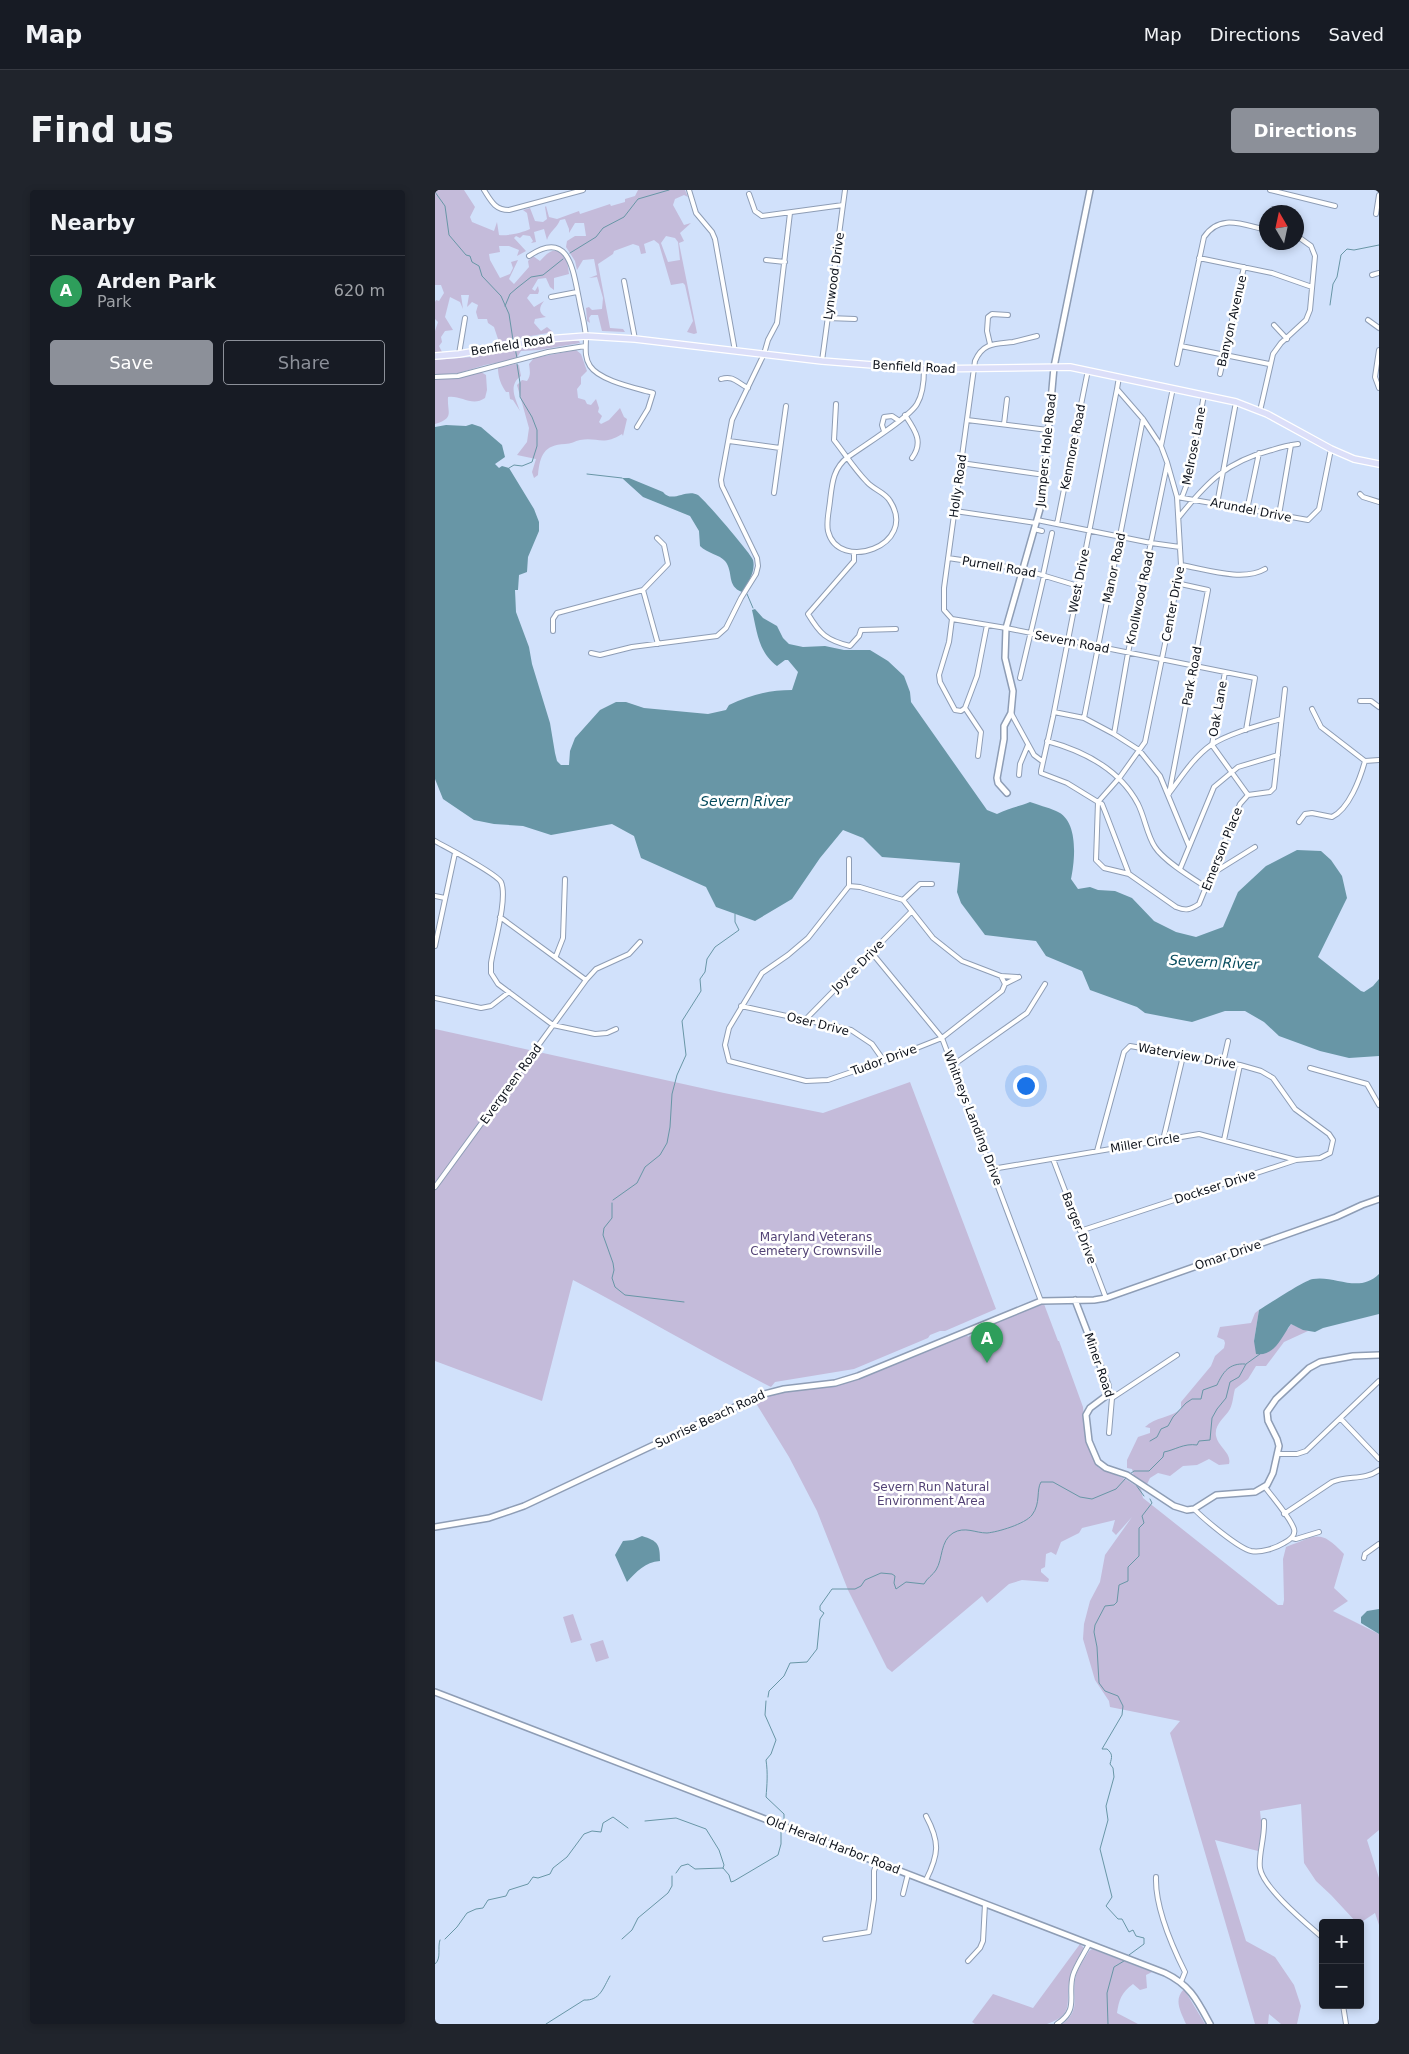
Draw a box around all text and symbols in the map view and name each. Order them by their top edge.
text: Map [25,21,82,49]
text: Map [1144,24,1182,45]
text: Directions [1210,24,1300,45]
text: Saved [1328,24,1384,45]
button: Directions [1231,108,1379,153]
text: Find us [30,110,174,150]
north arrow [1259,205,1304,250]
text: Nearby [50,211,135,235]
street label: Lynwood Drive [821,231,847,321]
text: Arden Park [97,270,216,292]
street label: Banyon Avenue [1215,274,1249,368]
text: A [60,281,72,300]
text: 620 m [334,281,385,300]
text: Park [97,292,132,311]
street label: Benfield Road [470,332,554,358]
button: Save [50,340,213,385]
button: Share [223,340,385,385]
street label: Benfield Road [872,358,956,376]
street label: Jumpers Hole Road [1033,393,1059,508]
street label: Kenmore Road [1058,403,1088,491]
street label: Melrose Lane [1180,406,1208,486]
street label: Holly Road [947,453,969,519]
street label: Arundel Drive [1209,495,1293,525]
street label: Manor Road [1100,532,1128,604]
street label: West Drive [1066,548,1092,614]
street label: Knollwood Road [1123,550,1157,646]
street label: Purnell Road [961,554,1037,580]
street label: Center Drive [1159,565,1187,643]
street label: Severn Road [1033,628,1111,656]
street label: Park Road [1179,645,1205,707]
street label: Oak Lane [1206,680,1230,738]
water label: Severn River [700,793,791,809]
street label: Emerson Place [1199,805,1245,893]
street label: Joyce Drive [828,937,887,996]
water label: Severn River [1169,952,1260,972]
street label: Oser Drive [785,1009,851,1039]
street label: Evergreen Road [477,1041,545,1127]
street label: Waterview Drive [1137,1041,1237,1071]
street label: Tudor Drive [848,1042,919,1079]
street label: Whitneys Landing Drive [941,1049,1005,1187]
your location [1013,1073,1039,1099]
street label: Miller Circle [1109,1131,1181,1155]
street label: Dockser Drive [1173,1167,1257,1207]
street label: Barger Drive [1059,1190,1099,1266]
park label: Maryland Veterans Cemetery Crownsville [750,1230,882,1258]
street label: Omar Drive [1193,1237,1263,1273]
pin: A [971,1322,1003,1363]
street label: Miner Road [1081,1331,1117,1399]
street label: Sunrise Beach Road [653,1387,767,1451]
park label: Severn Run Natural Environment Area [873,1480,989,1508]
street label: Old Herald Harbor Road [764,1813,902,1877]
map controls [1319,1919,1364,2009]
button: + [1319,1919,1364,1964]
button: − [1319,1964,1364,2009]

